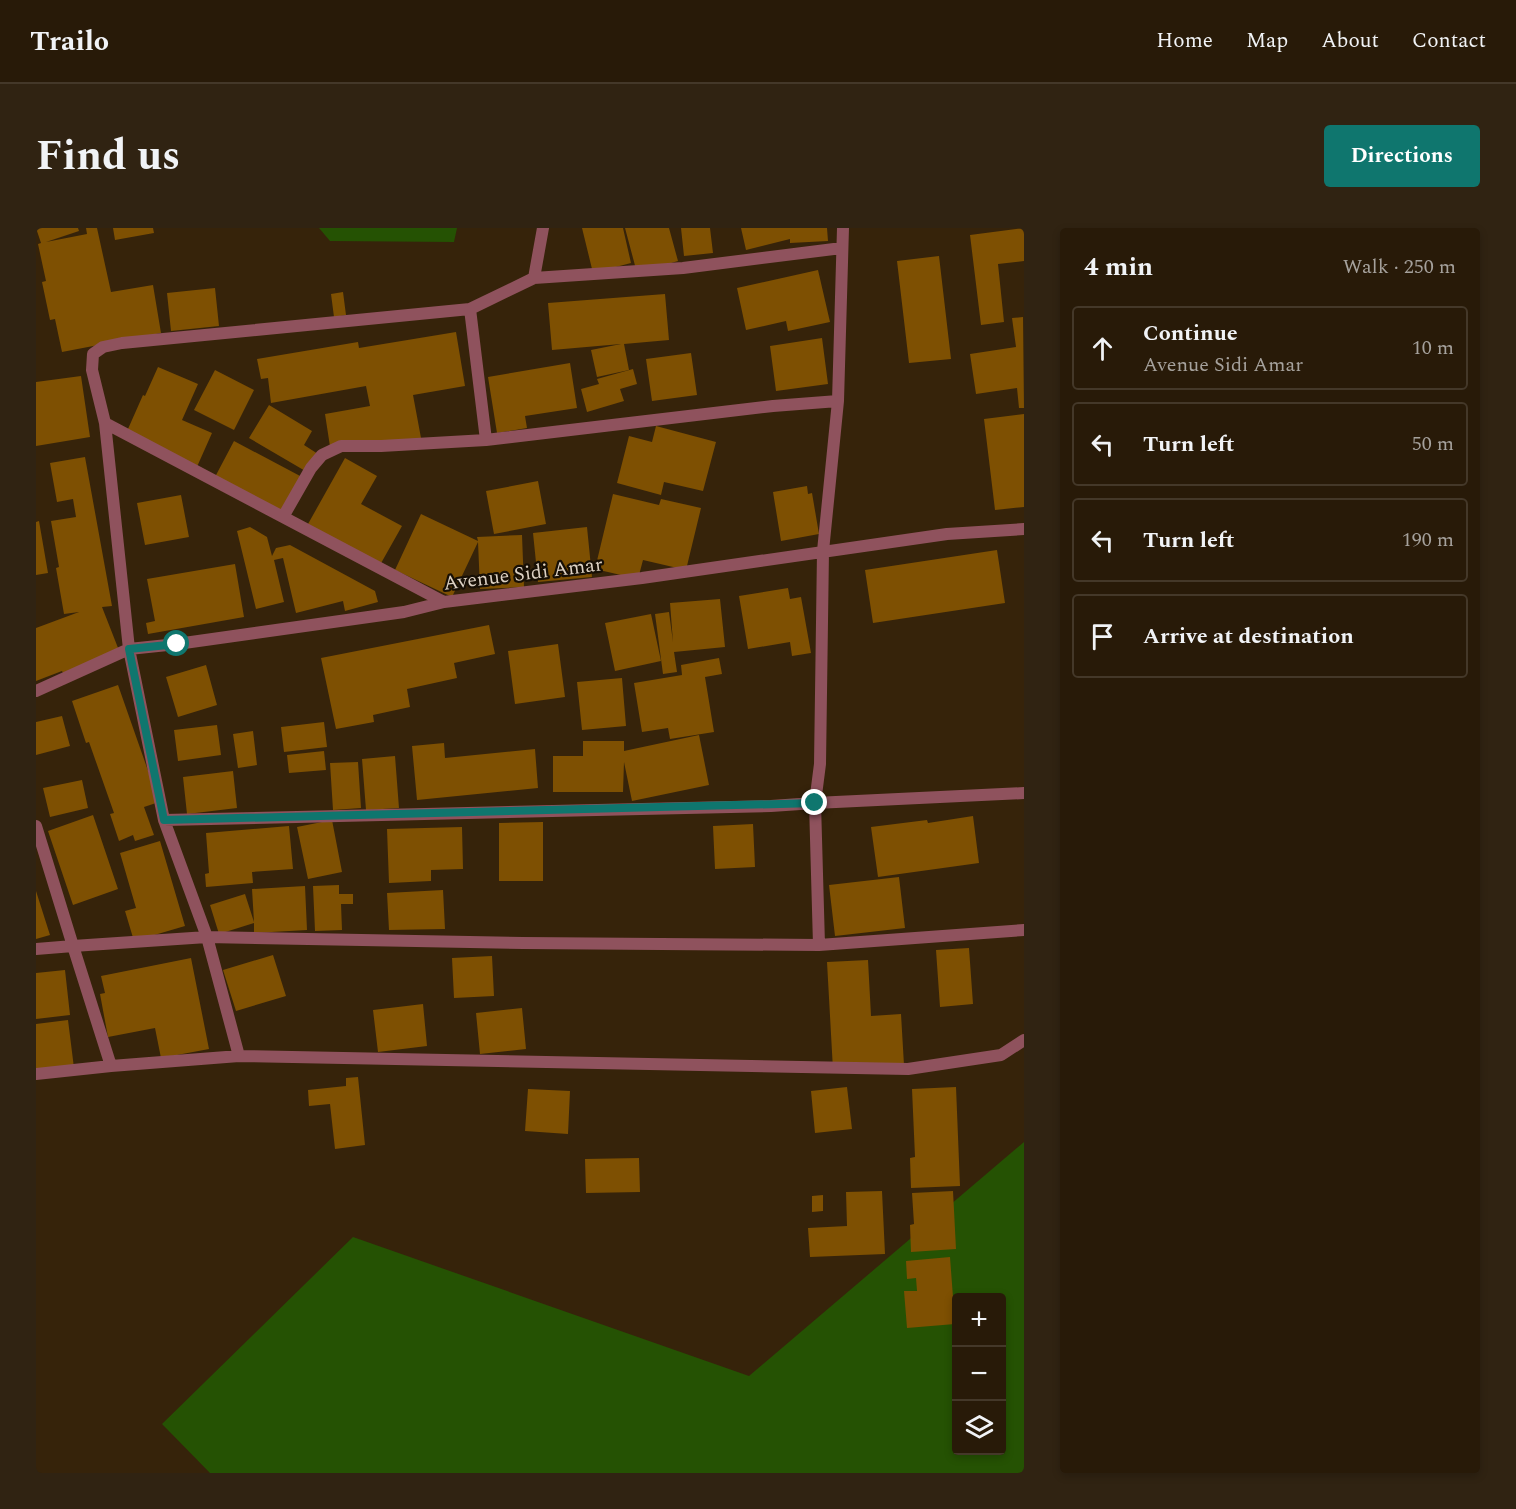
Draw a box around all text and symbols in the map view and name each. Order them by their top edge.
text: Trailo [30,20,109,63]
text: Home [1156,25,1213,57]
text: Map [1246,25,1288,57]
text: About [1321,25,1379,57]
text: Contact [1412,25,1486,57]
text: Find us [36,125,180,188]
button: Directions [1324,125,1480,187]
text: 4 min [1084,247,1153,287]
text: Walk · 250 m [1343,252,1456,282]
text: Continue [1143,317,1238,350]
icon: ahead [1086,332,1119,365]
text: 10 m [1412,333,1454,363]
text: Avenue Sidi Amar [1143,350,1303,380]
icon: left [1086,428,1119,461]
text: Turn left [1143,428,1235,461]
text: 50 m [1412,429,1454,459]
icon: left [1086,524,1119,557]
text: Turn left [1143,524,1235,557]
text: 190 m [1402,525,1454,555]
street label: Avenue Sidi Amar [442,549,604,599]
icon: arrive [1086,620,1119,653]
text: Arrive at destination [1143,620,1354,653]
route start [163,630,189,656]
route end [801,789,827,815]
map controls [952,1293,1006,1455]
button: + [952,1293,1006,1347]
button: − [952,1347,1006,1401]
button: layers [952,1401,1006,1455]

